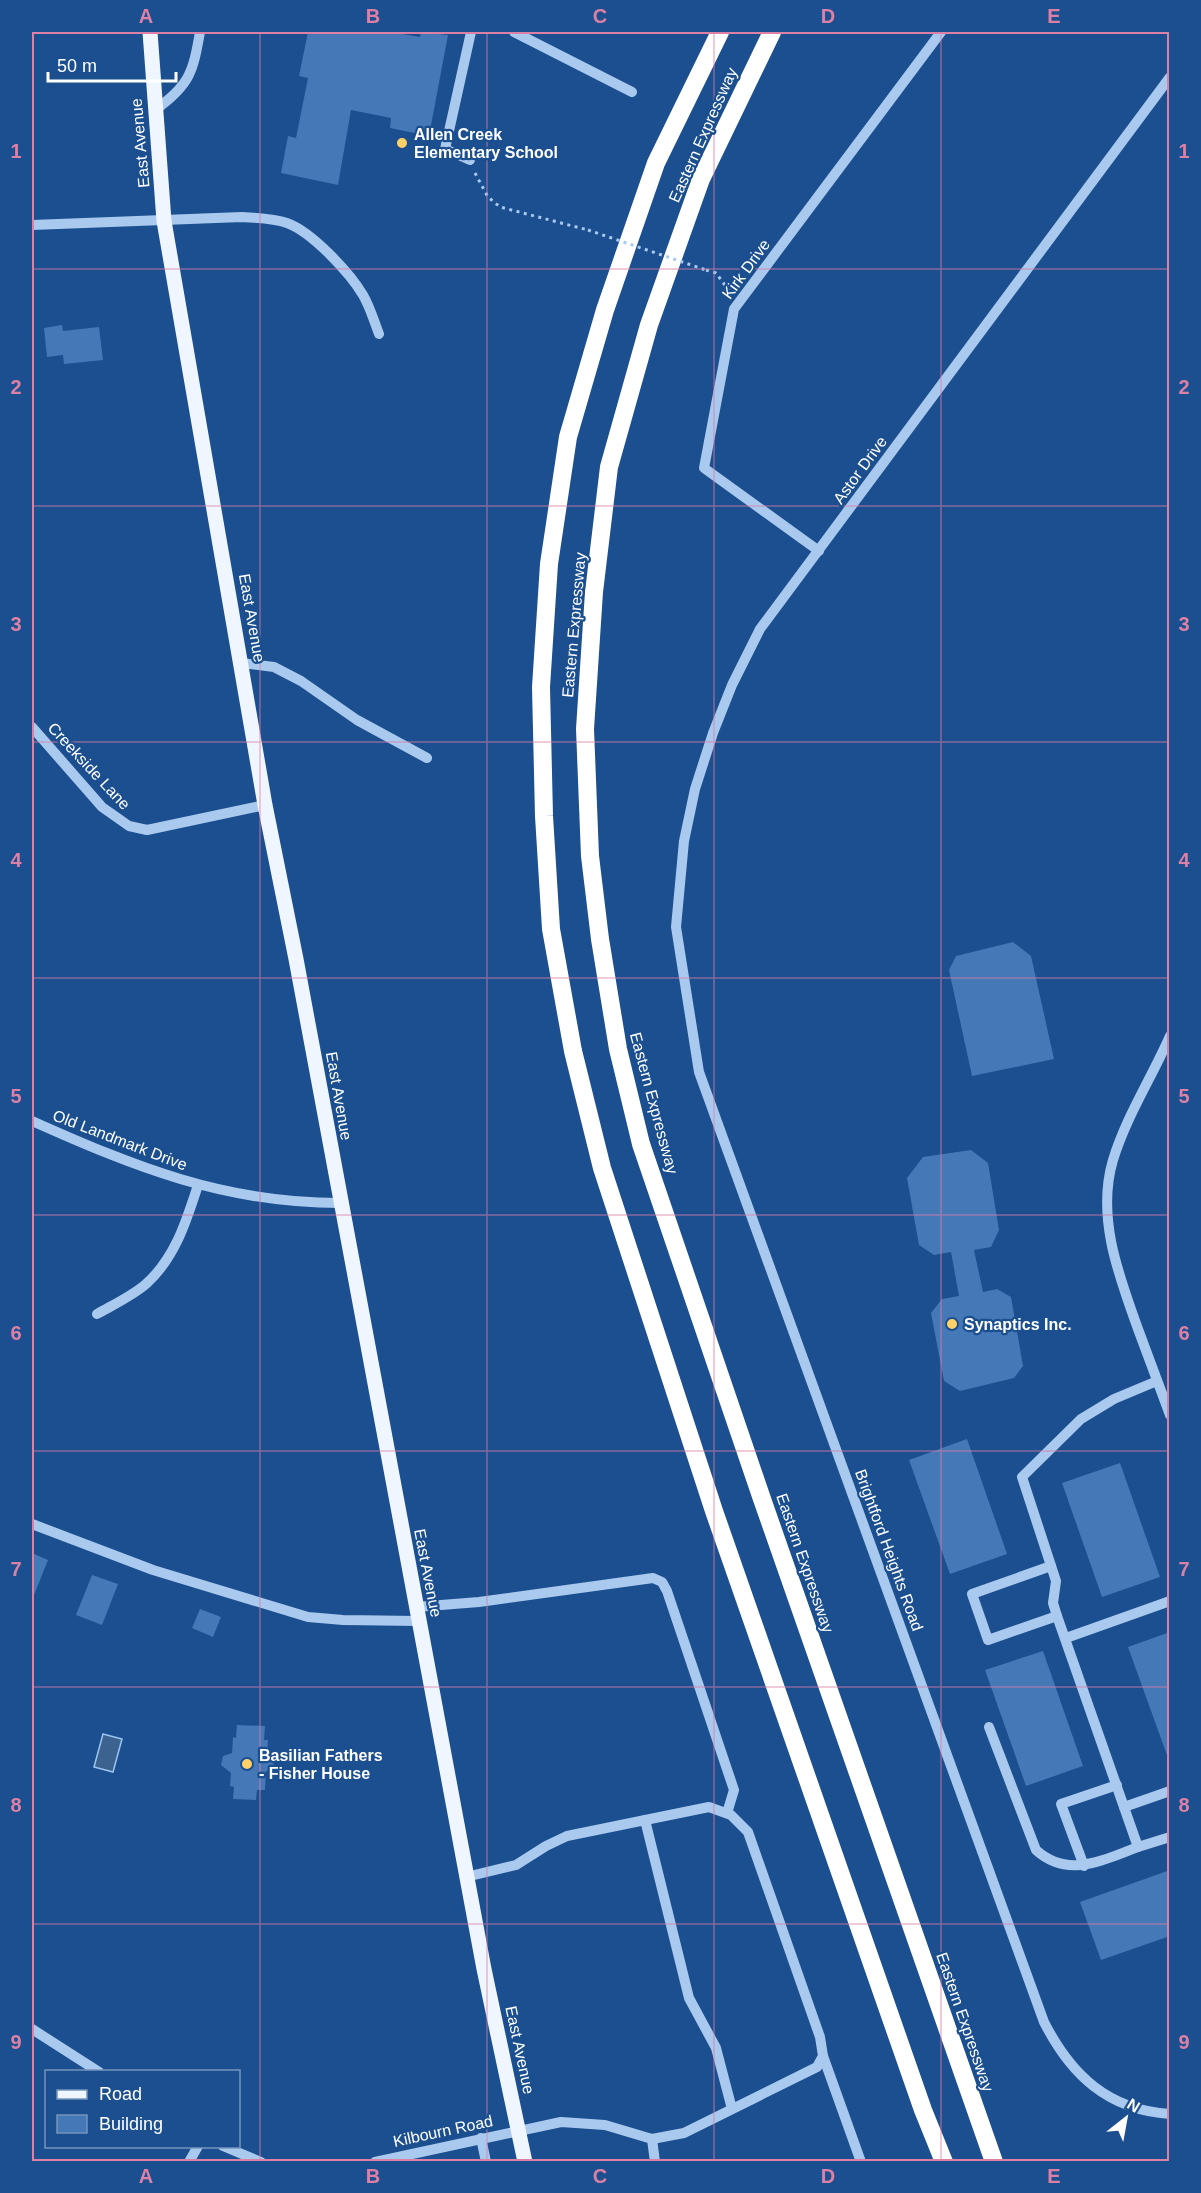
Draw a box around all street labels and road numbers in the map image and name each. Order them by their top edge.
street label: Eastern Expressway [666,65,740,205]
street label: East Avenue [128,98,152,188]
street label: Kirk Drive [719,236,773,302]
street label: Astor Drive [830,433,890,507]
street label: Eastern Expressway [559,552,589,698]
street label: East Avenue [236,572,268,664]
street label: Creekside Lane [45,719,133,813]
street label: Eastern Expressway [627,1030,681,1176]
street label: East Avenue [323,1050,355,1142]
street label: Old Landmark Drive [51,1107,190,1173]
street label: Brightford Heights Road [852,1467,926,1633]
street label: Eastern Expressway [773,1491,837,1635]
street label: East Avenue [411,1527,445,1619]
street label: Eastern Expressway [933,1950,997,2094]
street label: East Avenue [502,2004,538,2096]
street label: Kilbourn Road [392,2112,494,2150]

